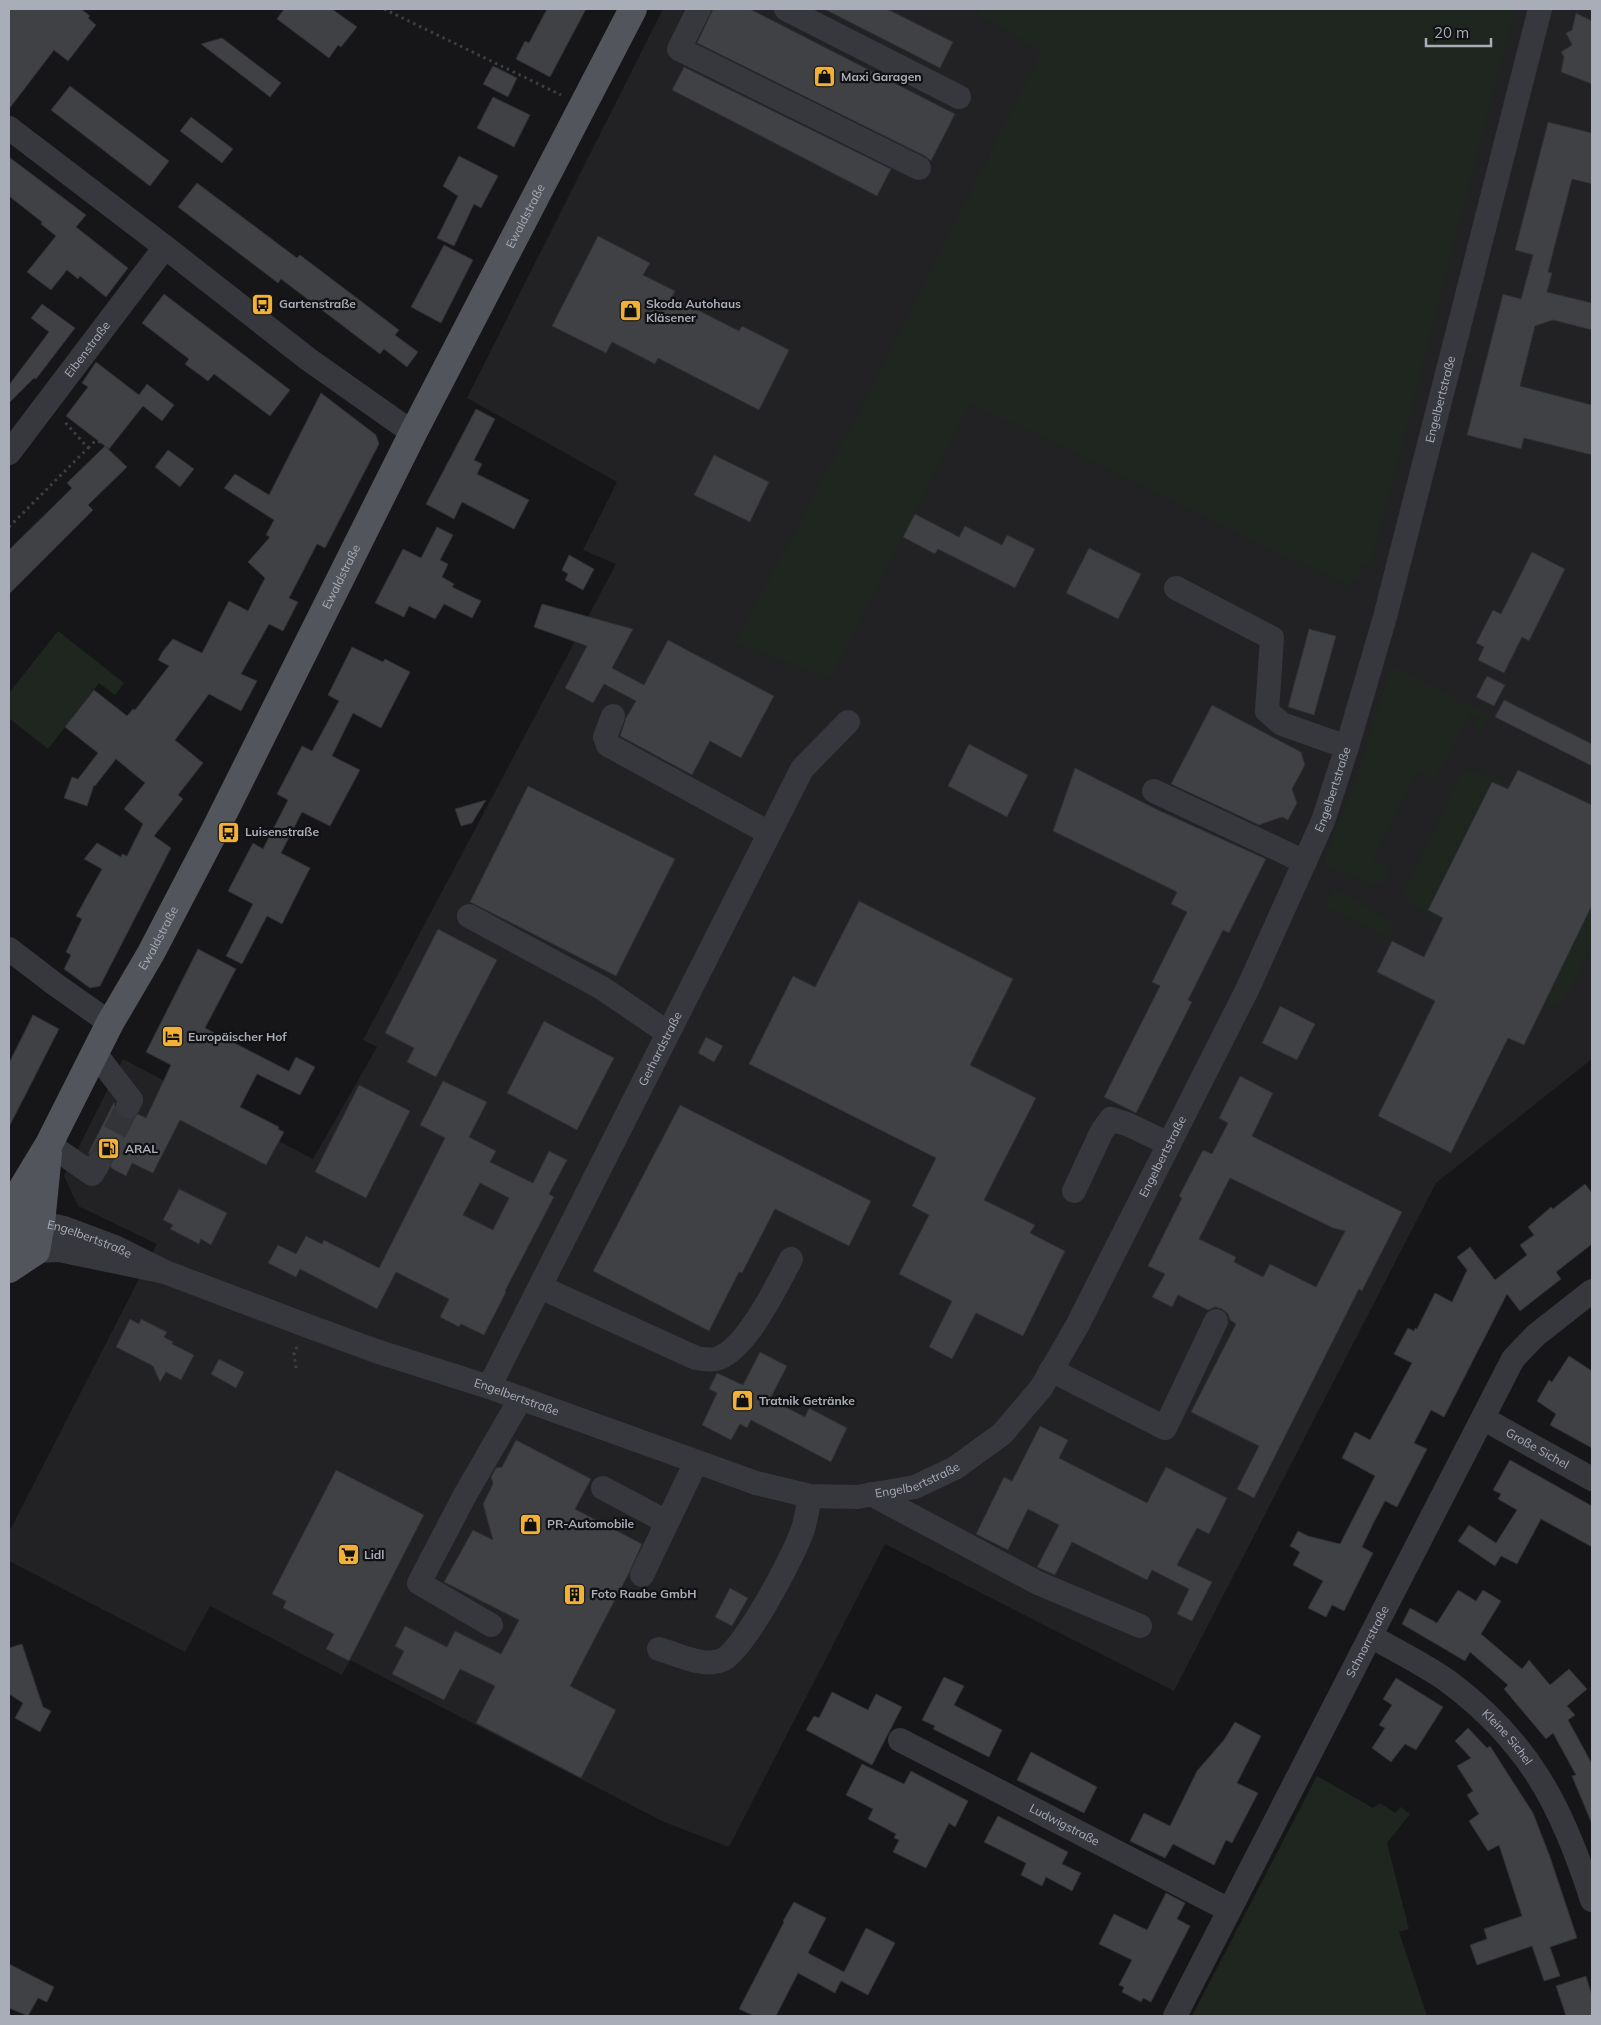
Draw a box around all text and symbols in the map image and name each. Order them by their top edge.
scale bar [1426,15,1491,47]
text: 20 m [1434,23,1469,42]
shop icon: Maxi Garagen [813,65,837,89]
place label: Maxi Garagen [841,69,922,84]
street label: Ewaldstraße [502,181,548,251]
bus stop icon: Gartenstraße [251,292,275,316]
place label: Gartenstraße [279,296,356,311]
place label: Skoda Autohaus Kläsener [646,296,741,325]
shop icon: Skoda Autohaus Kläsener [618,299,642,323]
street label: Eibenstraße [61,318,113,380]
street label: Engelbertstraße [1422,354,1458,444]
street label: Ewaldstraße [318,542,363,611]
street label: Engelbertstraße [1311,745,1354,834]
bus stop icon: Luisenstraße [217,820,241,844]
place label: Luisenstraße [245,824,319,839]
street label: Ewaldstraße [135,903,181,973]
street label: Gerhardstraße [635,1009,685,1088]
hotel icon: Europäischer Hof [160,1025,184,1049]
place label: Europäischer Hof [188,1029,287,1044]
street label: Engelbertstraße [1135,1113,1189,1200]
fuel station icon: ARAL [97,1137,121,1161]
place label: ARAL [125,1141,158,1156]
street label: Engelbertstraße [46,1217,134,1261]
street label: Engelbertstraße [472,1375,561,1419]
shop icon: Tratnik Getränke [731,1389,755,1413]
place label: Tratnik Getränke [759,1393,855,1408]
street label: Große Sichel [1503,1425,1572,1472]
street label: Engelbertstraße [874,1459,963,1501]
shop icon: PR-Automobile [519,1512,543,1536]
place label: PR-Automobile [547,1516,635,1531]
supermarket icon: Lidl [336,1543,360,1567]
place label: Lidl [364,1547,384,1562]
building icon: Foto Raabe GmbH [563,1582,587,1606]
place label: Foto Raabe GmbH [591,1586,697,1601]
street label: Schnorrstraße [1342,1603,1392,1680]
street label: Kleine Sichel [1479,1706,1536,1768]
street label: Ludwigstraße [1027,1800,1102,1849]

